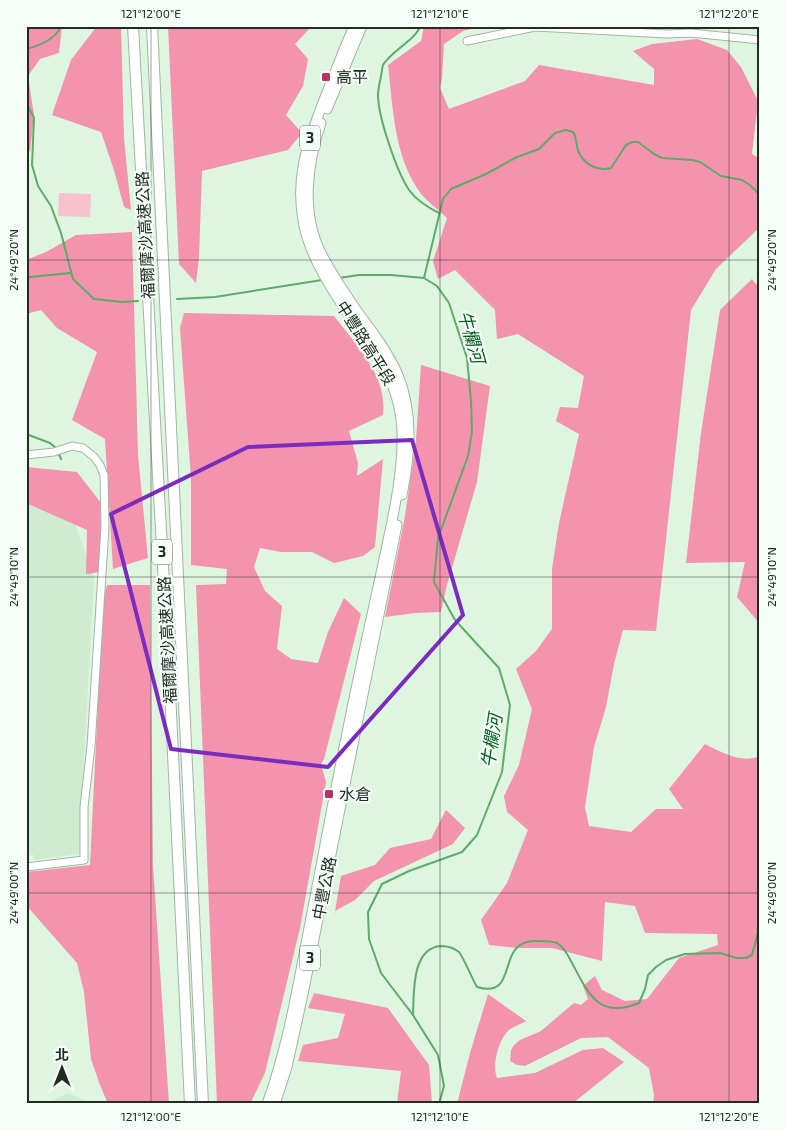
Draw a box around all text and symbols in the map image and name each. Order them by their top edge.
text: 121°12'00"E [121,6,181,20]
text: 121°12'10"E [411,6,469,20]
text: 121°12'20"E [699,6,759,20]
place label: 高平 [336,67,368,86]
marker: 高平 [320,71,332,83]
road number: 3 [300,126,320,150]
street label: 福爾摩沙高速公路 [132,171,157,299]
text: 24°49'20"N [6,229,20,291]
text: 24°49'20"N [764,229,778,291]
street label: 中豐路高平段 [333,297,400,388]
water label: 牛欄河 [454,308,491,369]
road number: 3 [152,540,172,564]
text: 24°49'10"N [6,547,20,607]
text: 24°49'10"N [764,547,778,607]
street label: 福爾摩沙高速公路 [154,576,179,704]
water label: 牛欄河 [476,709,507,769]
place label: 水倉 [339,784,371,803]
marker: 水倉 [323,788,335,800]
street label: 中豐公路 [308,855,339,921]
text: 24°49'00"N [6,862,20,924]
text: 24°49'00"N [764,862,778,924]
road number: 3 [300,946,320,970]
north arrow [38,1042,88,1092]
text: 北 [55,1046,69,1063]
text: 121°12'00"E [121,1109,181,1123]
text: 121°12'10"E [411,1109,469,1123]
text: 121°12'20"E [699,1109,759,1123]

